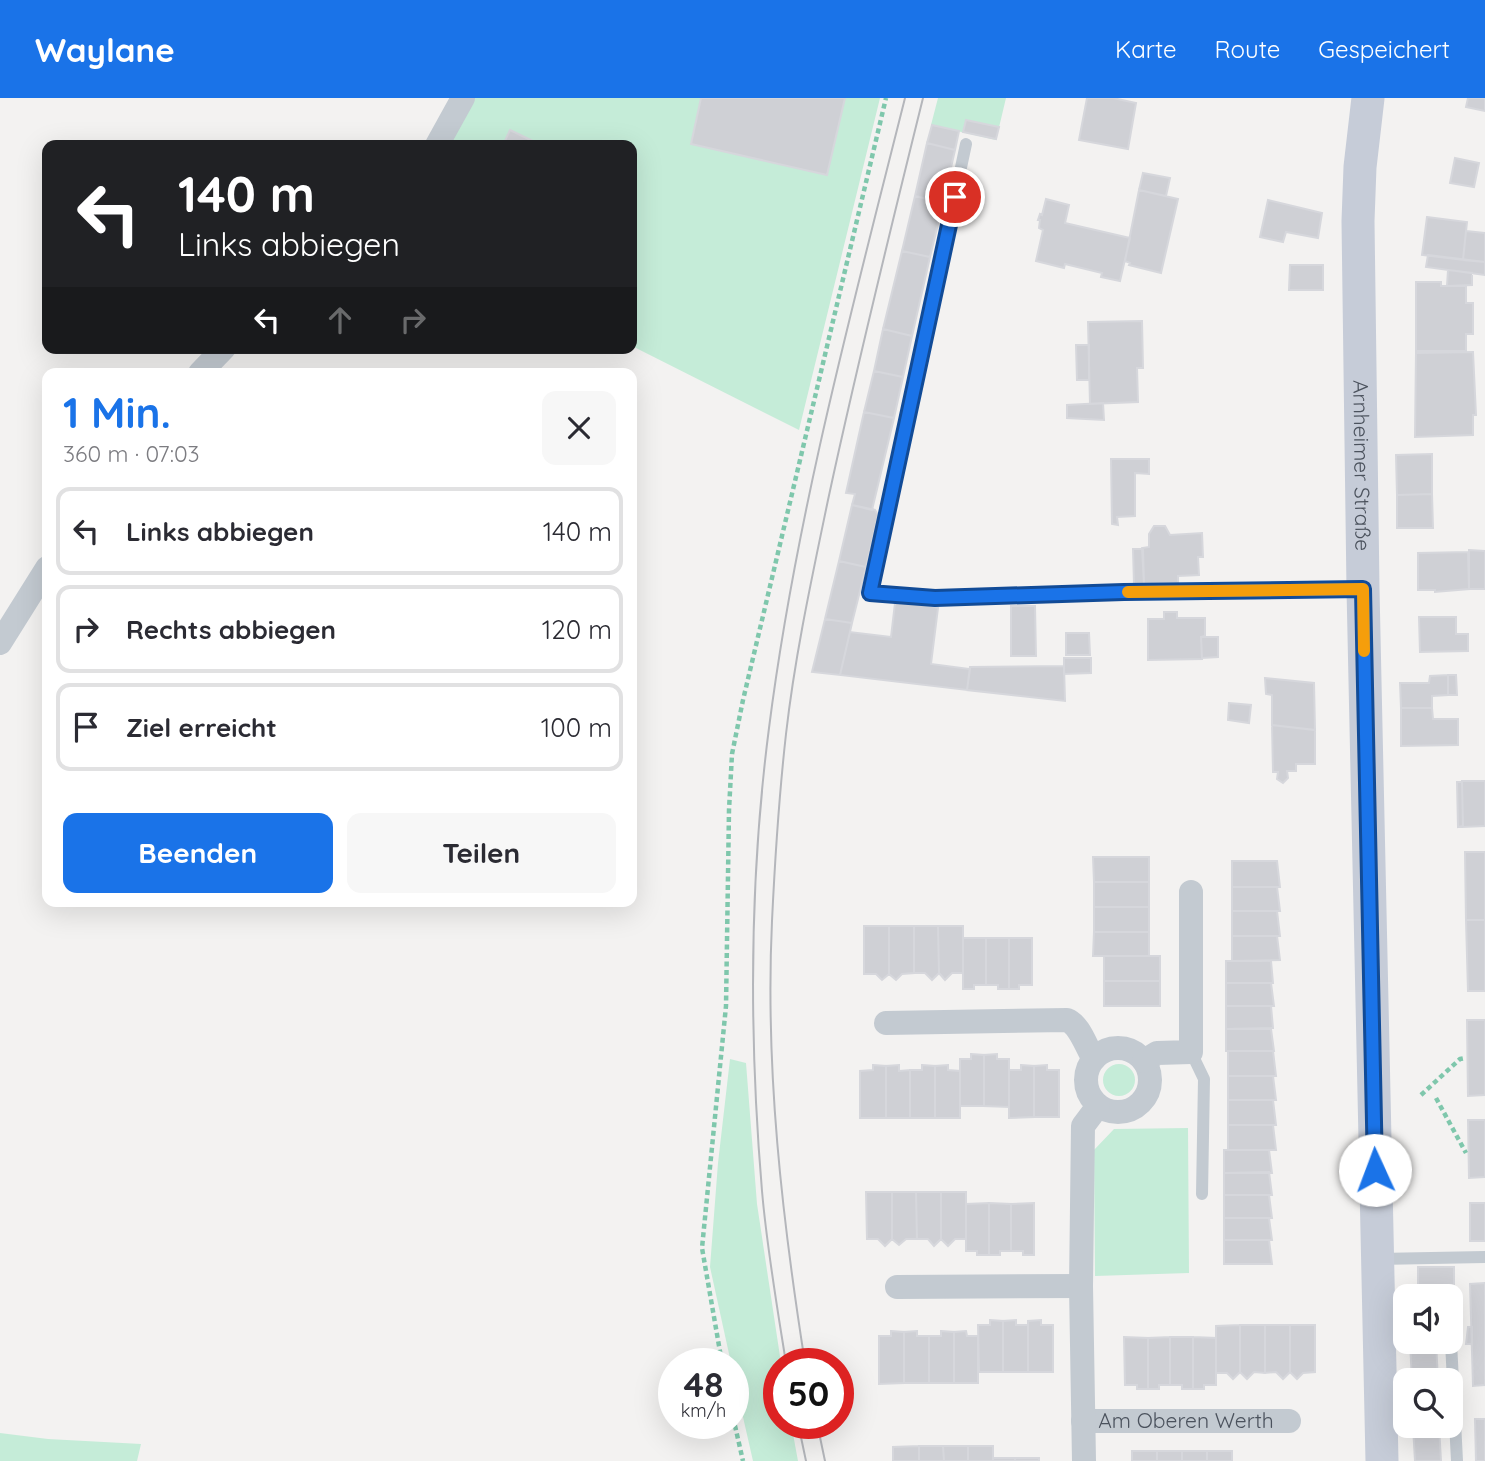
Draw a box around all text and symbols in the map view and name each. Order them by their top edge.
text: Waylane [35,29,175,70]
text: Karte [1115,34,1177,64]
text: Route [1215,34,1280,64]
text: Gespeichert [1318,34,1450,64]
text: 140 m [178,163,315,224]
pin [925,167,985,227]
icon: left [63,168,154,259]
icon: arrive [936,178,974,216]
text: Links abbiegen [178,224,400,264]
icon: left [248,301,286,339]
icon: ahead [321,301,359,339]
icon: right [394,301,432,339]
street label: Arnheimer Straße [1348,380,1376,551]
text: 1 Min. [63,386,171,439]
button: close [542,391,616,465]
text: 360 m · 07:03 [63,439,200,468]
icon: left [67,512,105,550]
text: Links abbiegen [126,515,314,548]
text: 140 m [543,515,612,548]
icon: right [67,610,105,648]
text: Rechts abbiegen [126,613,336,646]
text: 120 m [542,613,612,646]
icon: arrive [67,708,105,746]
text: Ziel erreicht [126,711,277,744]
text: 100 m [541,711,612,744]
button: Beenden [63,813,333,893]
button: Teilen [347,813,616,893]
position arrow [1338,1133,1412,1207]
map controls [1393,1284,1463,1438]
button: sound [1393,1284,1463,1354]
speed limit sign: 50 [763,1348,854,1439]
text: 48 [684,1362,723,1406]
button: search [1393,1368,1463,1438]
text: km/h [681,1399,726,1422]
street label: Am Oberen Werth [1098,1407,1274,1433]

